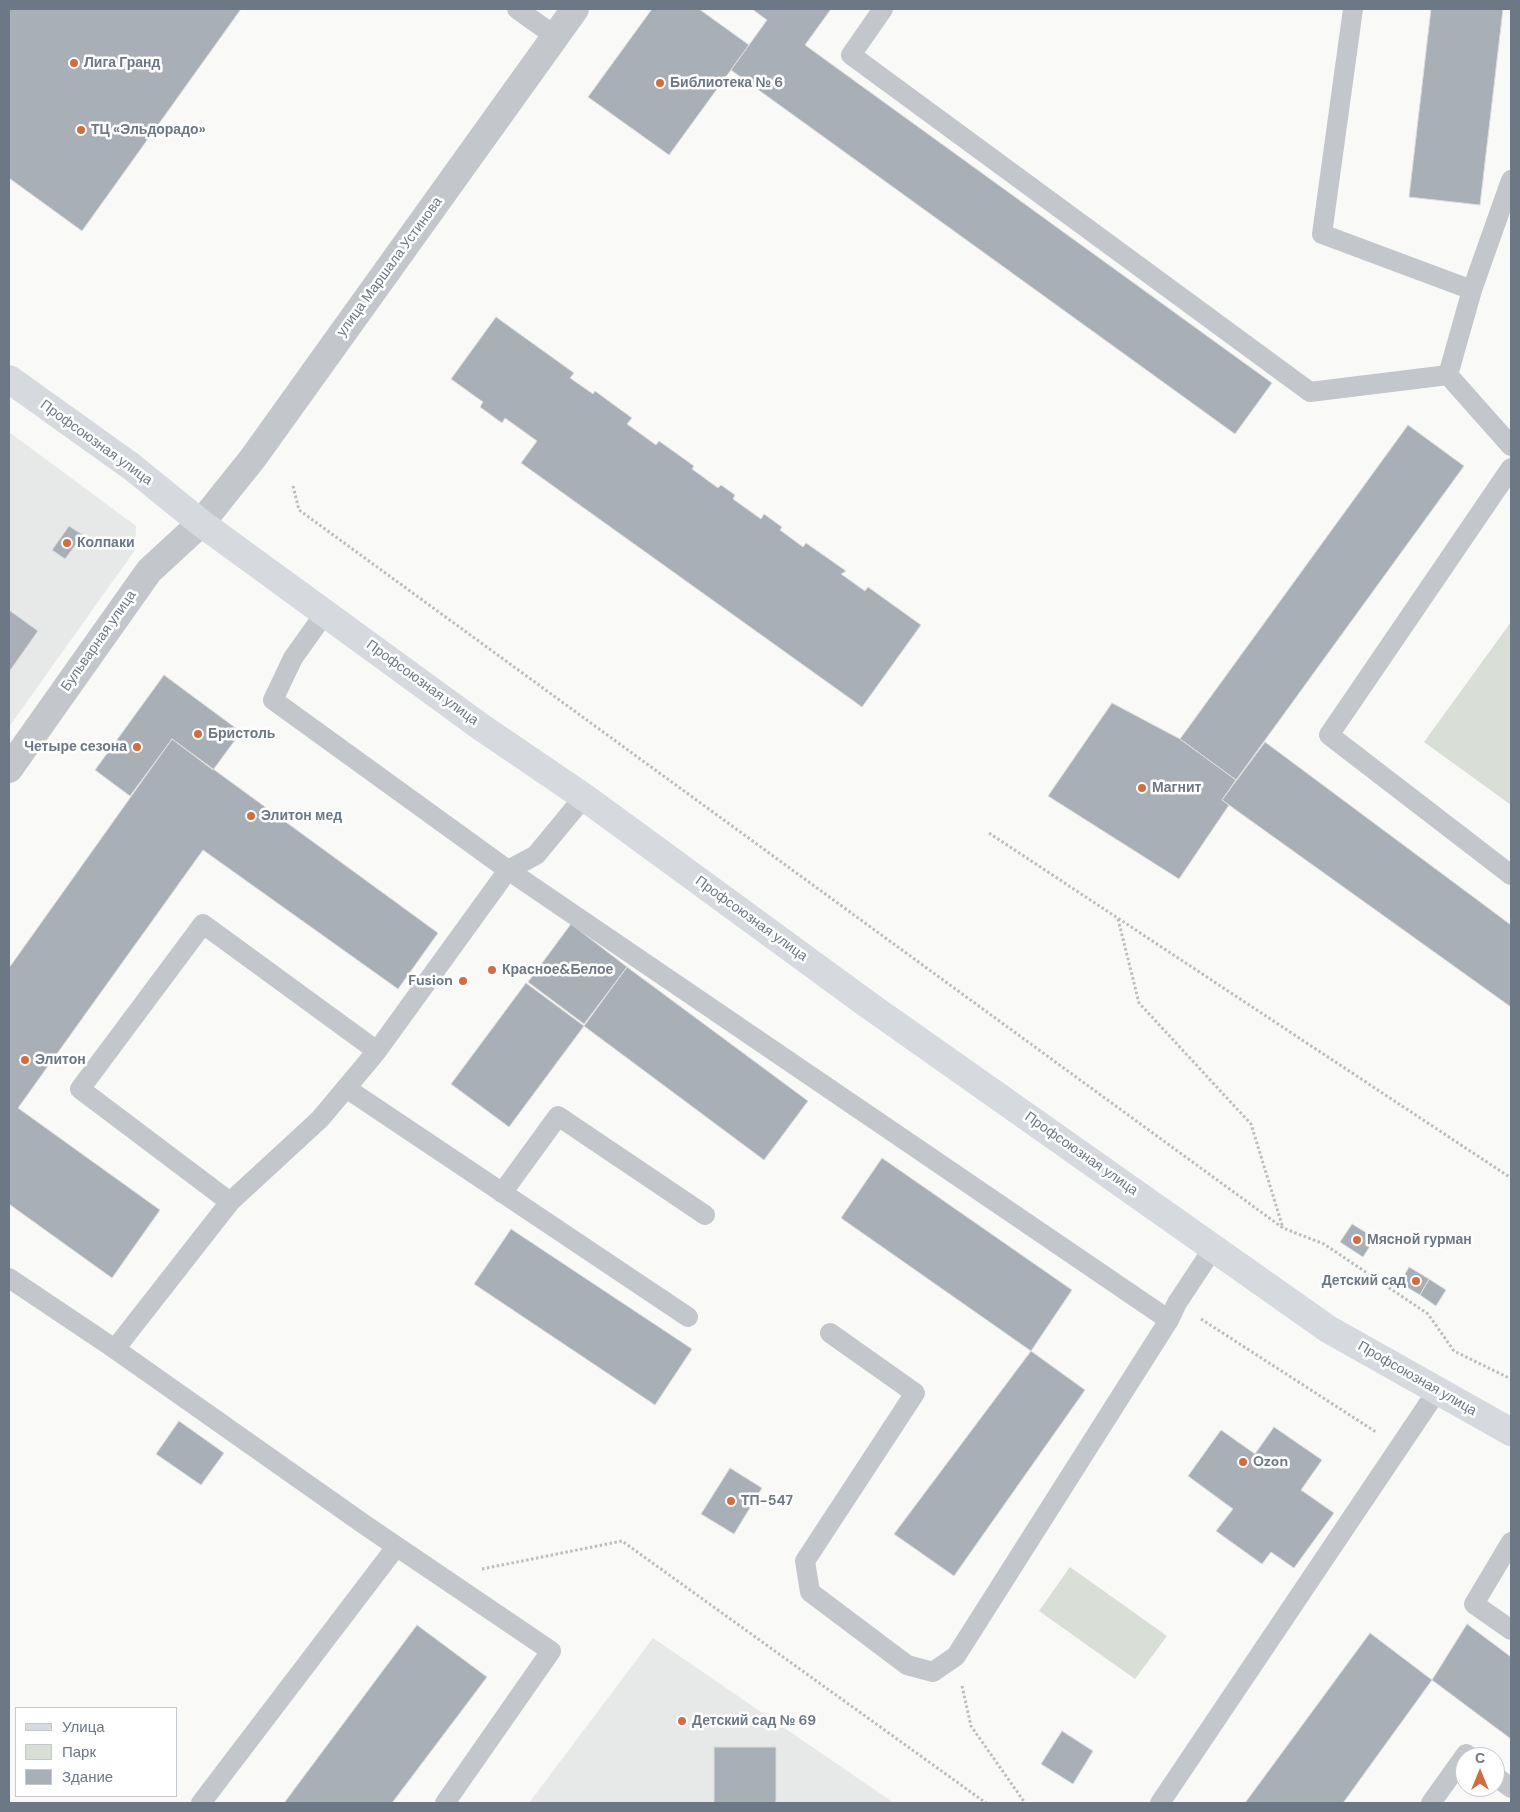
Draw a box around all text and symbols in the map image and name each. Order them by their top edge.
place label: Лига Гранд [84,55,160,71]
marker: Лига Гранд [68,57,80,69]
place label: Библиотека № 6 [670,75,783,91]
marker: Библиотека № 6 [654,77,666,89]
place label: ТЦ «Эльдорадо» [91,122,206,138]
marker: ТЦ «Эльдорадо» [75,124,87,136]
street label: улица Маршала Устинова [334,194,446,340]
street label: Профсоюзная улица [37,397,155,489]
place label: Колпаки [77,535,134,551]
marker: Колпаки [61,537,73,549]
street label: Бульварная улица [58,587,140,695]
street label: Профсоюзная улица [363,637,481,729]
place label: Бристоль [208,726,275,742]
marker: Бристоль [192,728,204,740]
place label: Четыре сезона [24,739,127,755]
marker: Четыре сезона [131,741,143,753]
place label: Магнит [1152,780,1201,796]
marker: Магнит [1136,782,1148,794]
place label: Элитон мед [261,808,342,824]
marker: Элитон мед [245,810,257,822]
street label: Профсоюзная улица [692,873,810,965]
place label: Красное&Белое [502,962,613,978]
marker: Красное&Белое [486,964,498,976]
place label: Fusion [408,973,453,989]
marker: Fusion [457,975,469,987]
place label: Элитон [35,1052,86,1068]
marker: Элитон [19,1054,31,1066]
street label: Профсоюзная улица [1021,1109,1141,1199]
place label: Мясной гурман [1367,1232,1472,1248]
marker: Мясной гурман [1351,1234,1363,1246]
place label: Детский сад [1322,1273,1406,1289]
marker: Детский сад [1410,1275,1422,1287]
street label: Профсоюзная улица [1355,1338,1479,1420]
place label: Ozon [1253,1454,1288,1470]
marker: Ozon [1237,1456,1249,1468]
place label: ТП-547 [741,1493,793,1509]
marker: ТП-547 [725,1495,737,1507]
legend [15,1707,178,1797]
place label: Детский сад № 69 [692,1713,816,1729]
marker: Детский сад № 69 [676,1715,688,1727]
text: Улица [62,1717,105,1737]
text: Парк [62,1742,96,1762]
north arrow [1455,1747,1505,1797]
text: С [1475,1749,1485,1767]
text: Здание [62,1767,113,1787]

